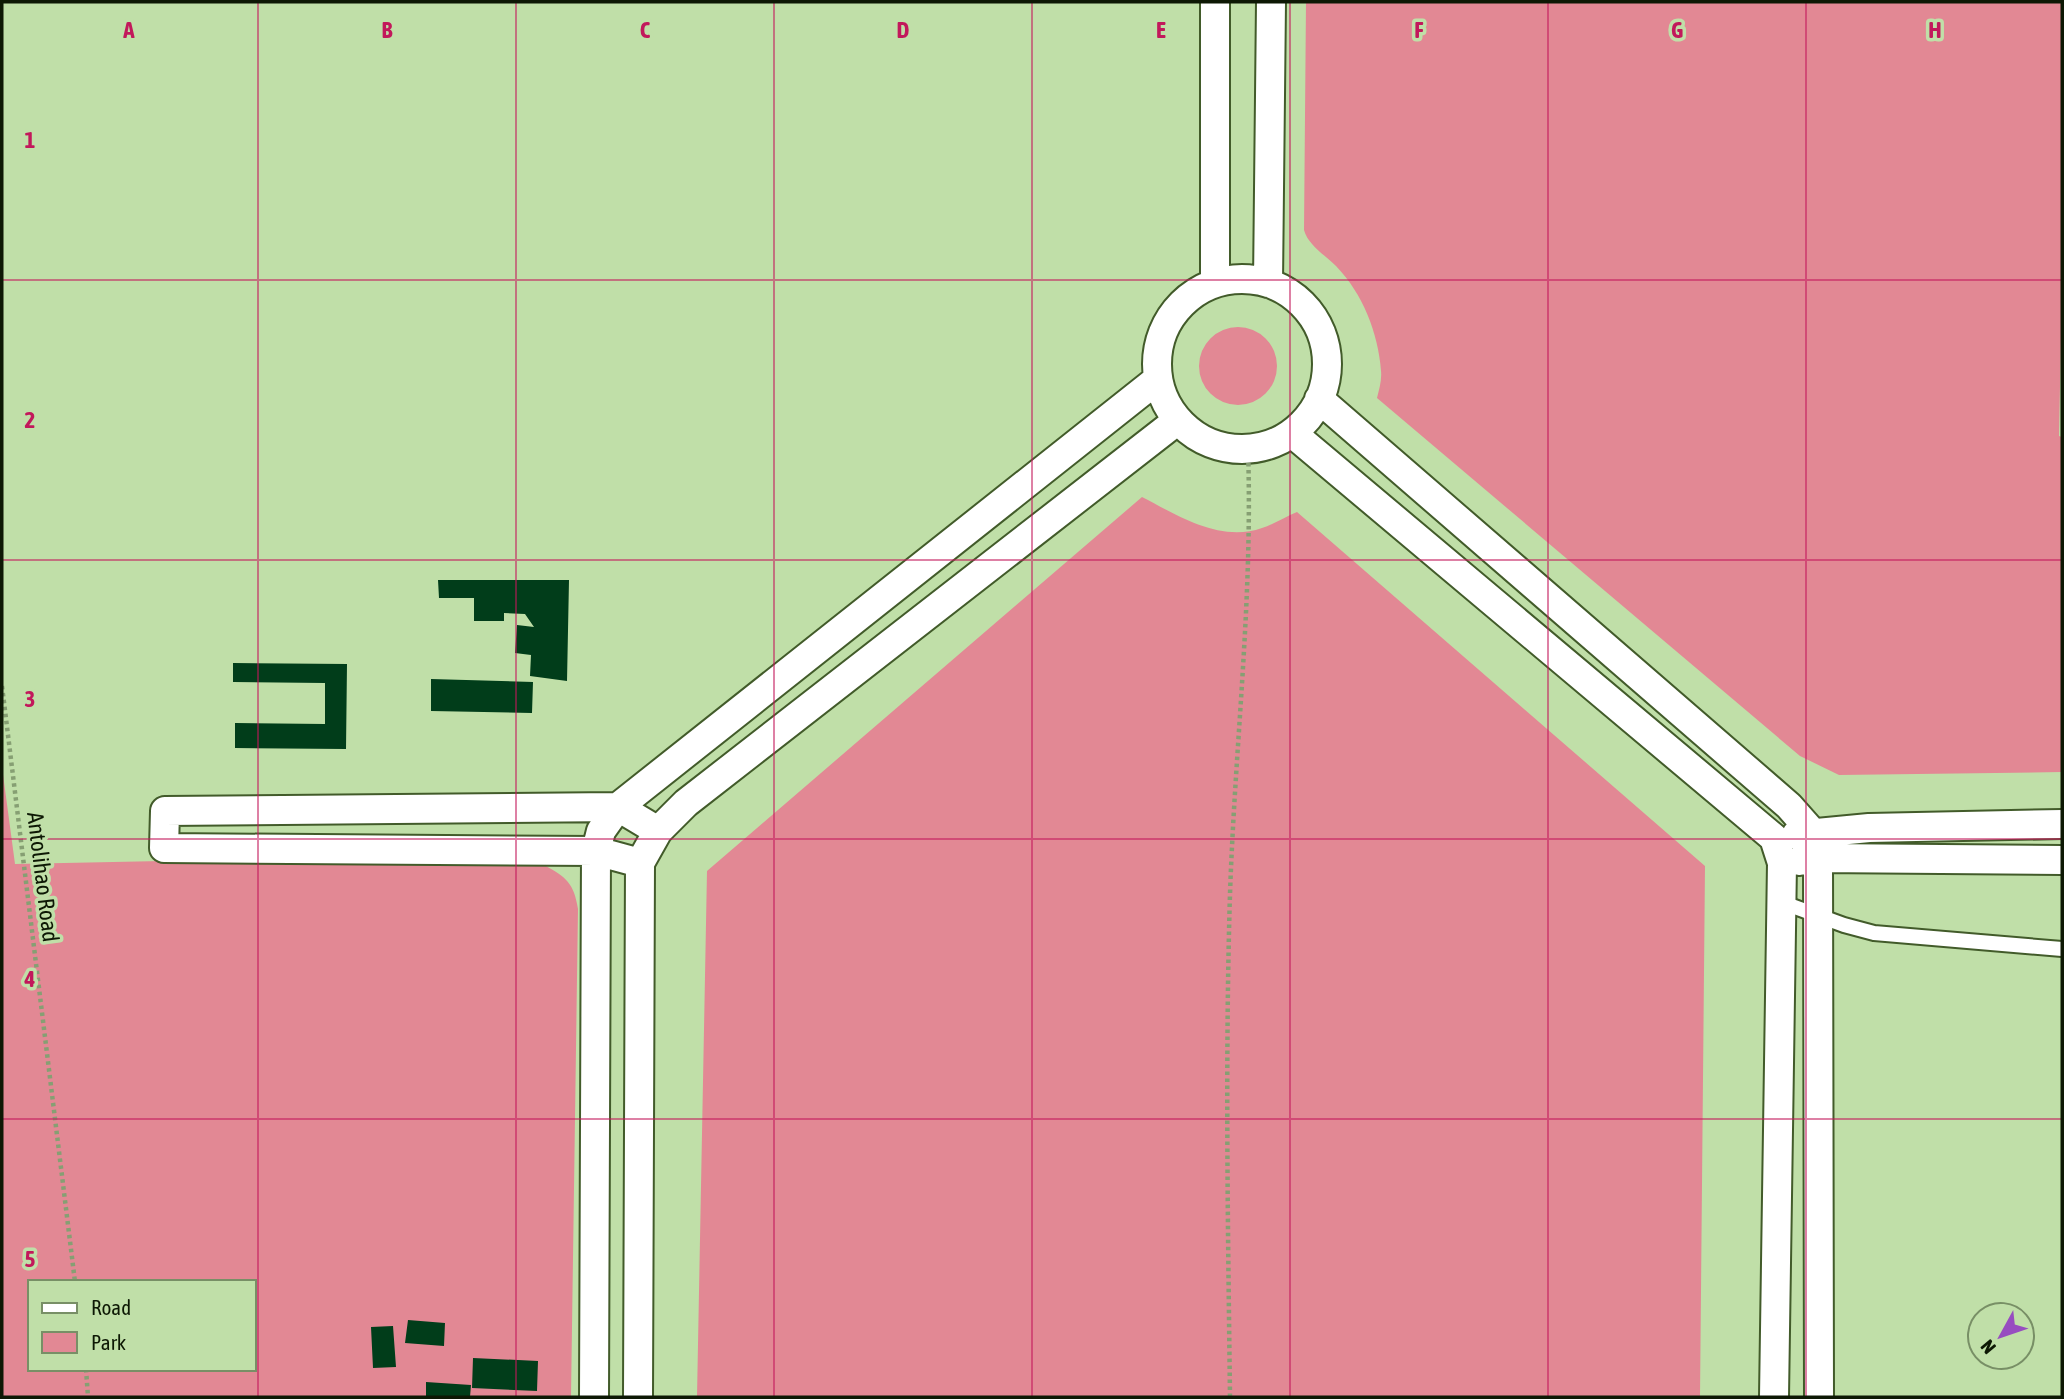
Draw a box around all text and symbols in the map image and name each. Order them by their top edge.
text: A [122,17,135,43]
text: B [382,17,393,43]
text: C [640,17,651,43]
text: D [897,17,910,43]
text: E [1156,17,1166,43]
text: F [1414,17,1424,43]
text: G [1671,17,1683,43]
text: H [1928,17,1942,43]
text: 1 [25,127,36,153]
text: 2 [25,407,35,433]
text: 3 [25,686,35,712]
street label: Antolihao Road [22,811,64,943]
text: 4 [24,966,36,992]
text: 5 [25,1246,36,1272]
legend [28,1280,256,1371]
text: Road [91,1295,131,1319]
north arrow [1966,1301,2036,1371]
text: Park [91,1330,126,1354]
text: N [1976,1336,2000,1358]

